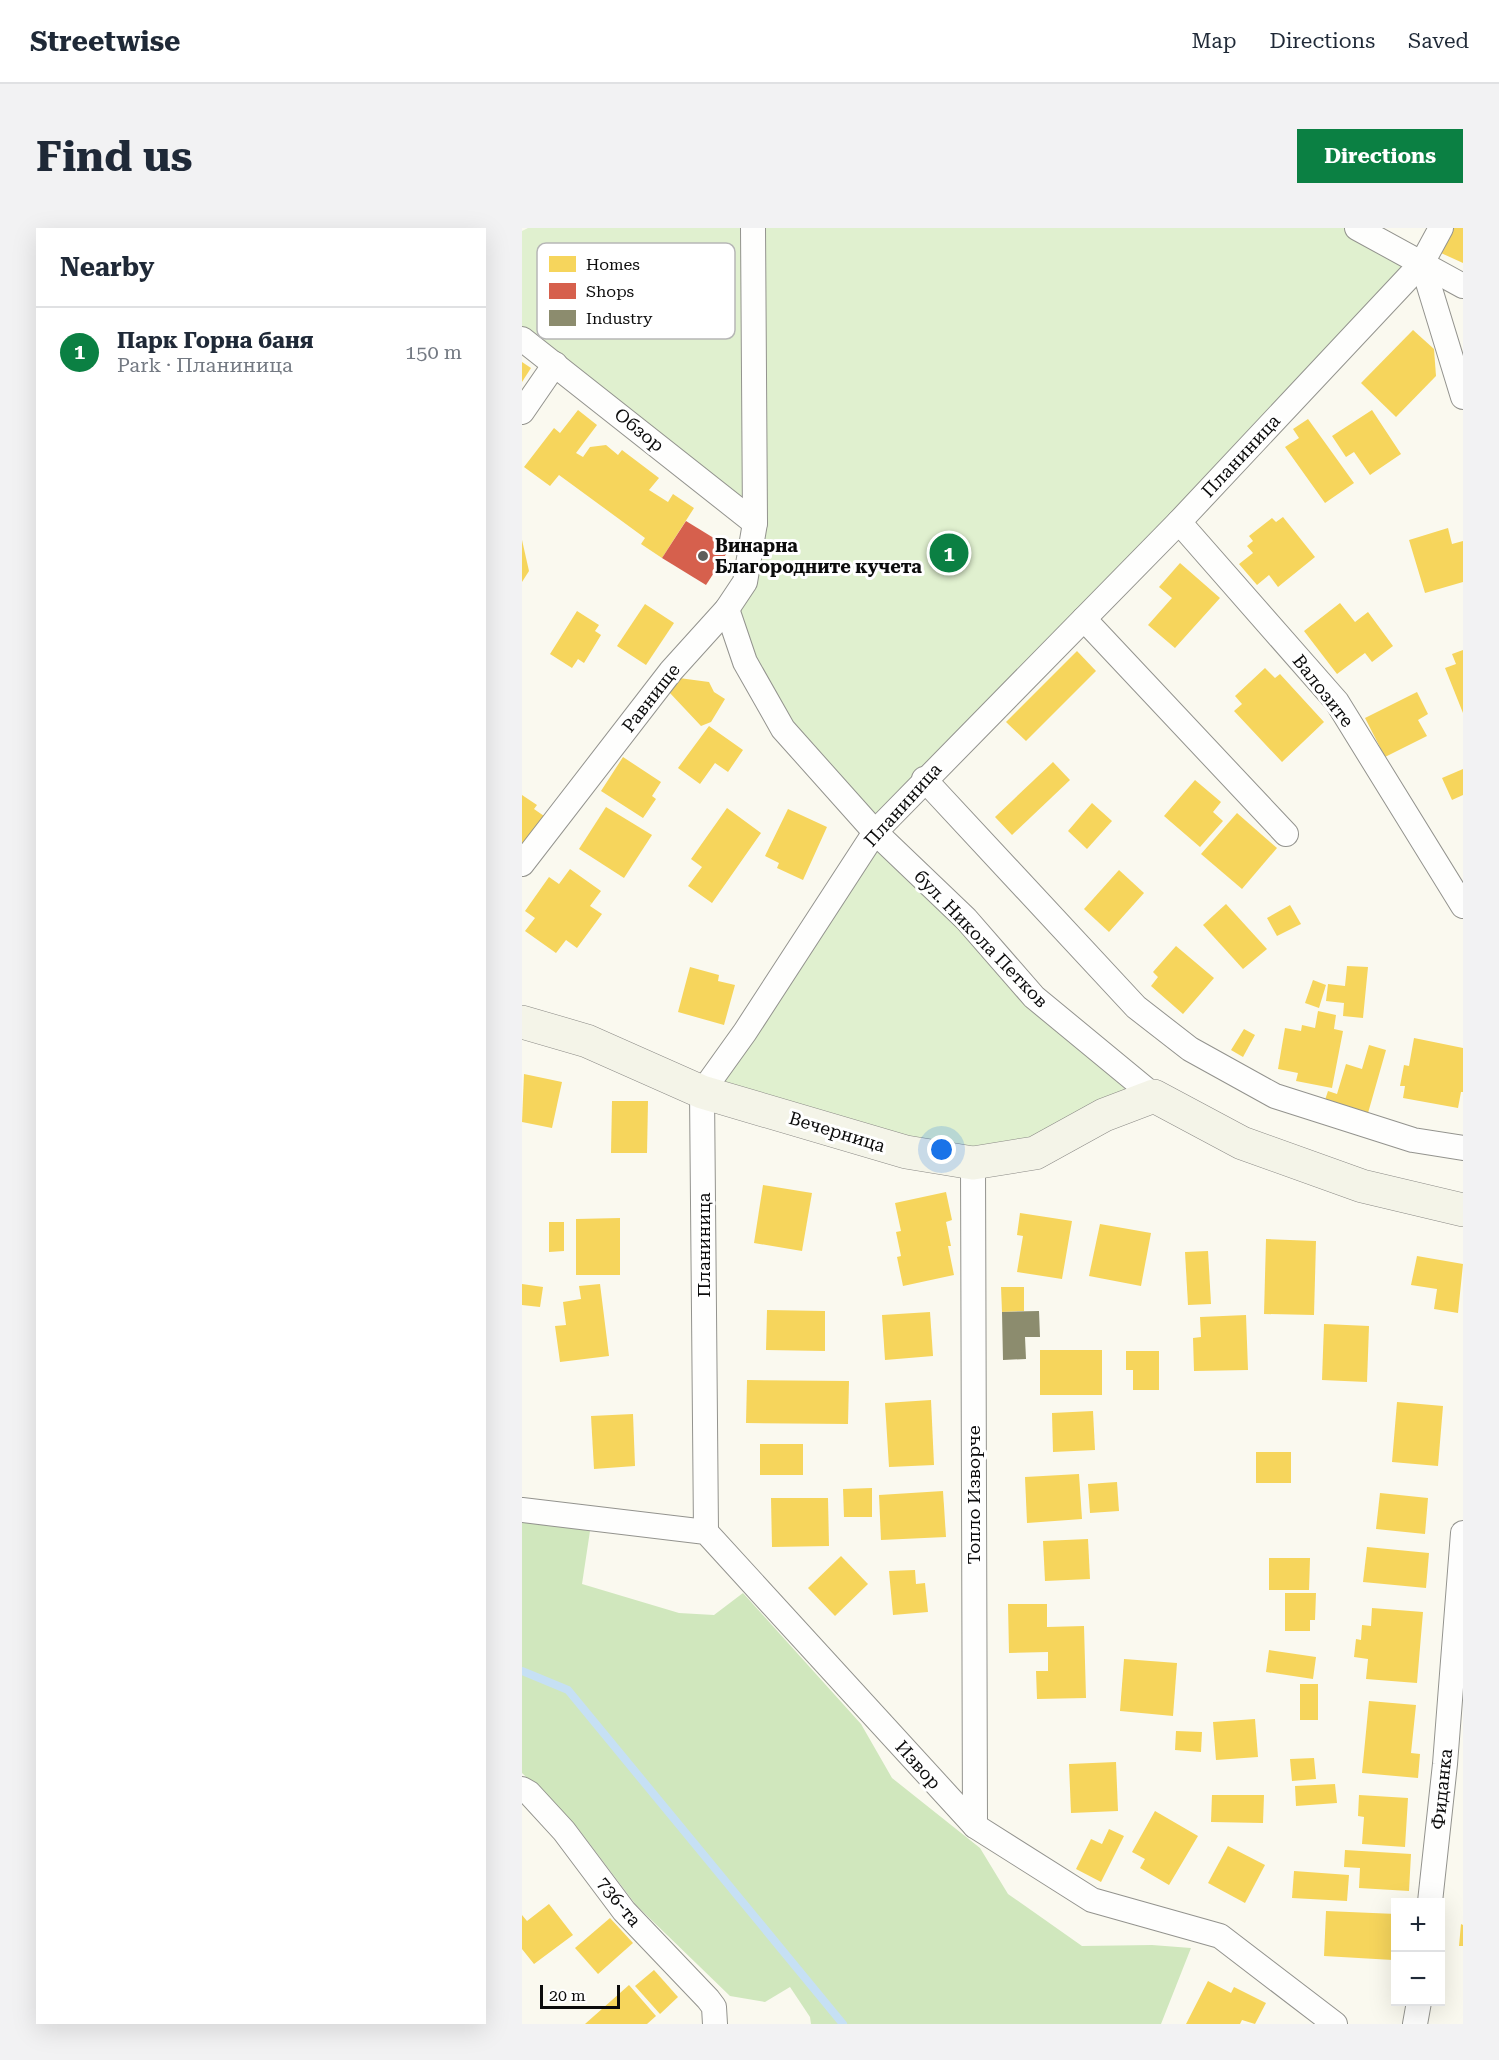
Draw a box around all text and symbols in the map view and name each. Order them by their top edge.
text: Streetwise [30,25,181,58]
text: Map [1192,29,1236,53]
text: Directions [1269,29,1375,53]
text: Saved [1408,29,1469,53]
button: Directions [1297,129,1463,183]
text: Find us [36,132,193,181]
legend [537,243,735,339]
text: Nearby [60,252,154,282]
text: Homes [586,255,640,274]
text: Shops [586,282,635,301]
text: Industry [586,309,653,328]
text: Парк Горна баня [117,328,314,353]
text: 1 [74,340,85,364]
text: 150 m [405,340,462,364]
text: Park · Планиница [117,353,293,377]
street label: Обзор [610,403,668,456]
street label: Планиница [1197,410,1284,501]
pin: 1 [930,530,968,576]
place label: Винарна Благородните кучета [715,535,922,577]
marker: Винарна Благородните кучета [696,549,710,563]
street label: Валозите [1289,650,1358,731]
street label: Равнище [617,659,684,736]
street label: Планиница [860,758,946,851]
street label: бул. Никола Петков [910,866,1052,1012]
street label: Вечерница [786,1107,888,1156]
your location [927,1135,956,1164]
street label: Планиница [693,1192,714,1297]
street label: Топло Изворче [963,1425,984,1565]
street label: Извор [891,1736,946,1793]
street label: Фиданка [1427,1747,1456,1830]
street label: 736-та [593,1873,646,1931]
map controls [1391,1898,1445,2006]
button: + [1391,1898,1445,1952]
button: − [1391,1952,1445,2006]
scale bar [540,1982,620,2010]
text: 20 m [549,1986,586,2005]

